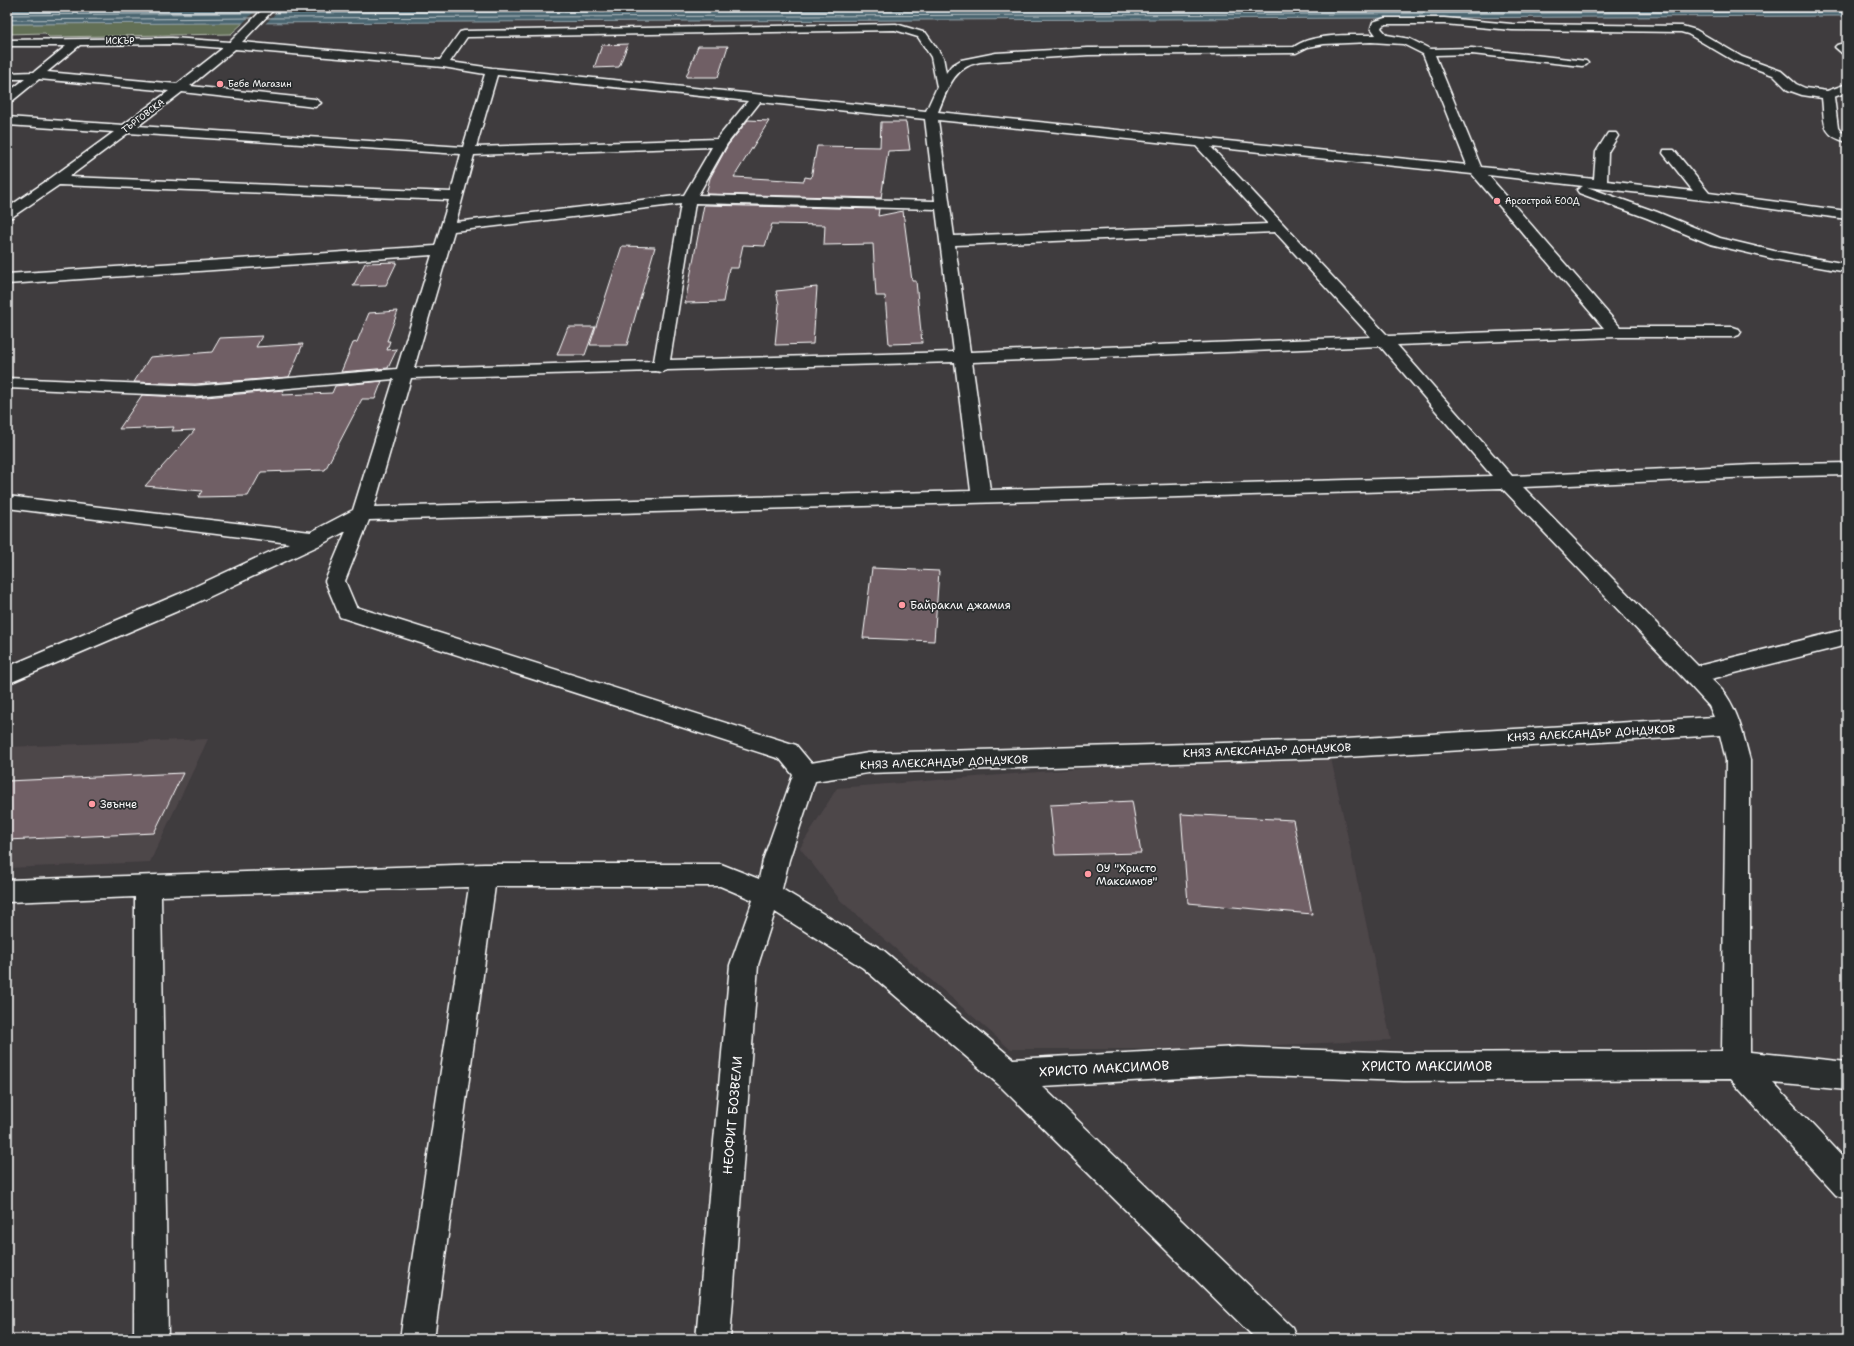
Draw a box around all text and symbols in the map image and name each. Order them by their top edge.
street label: ИСКЪР [105,35,135,47]
place label: Бебе Магазин [228,78,292,90]
marker: Бебе Магазин [215,79,225,89]
street label: ТЪРГОВСКА [119,96,167,136]
place label: Арсострой ЕООД [1505,195,1580,207]
marker: Арсострой ЕООД [1492,196,1502,206]
place label: Байракли джамия [910,598,1011,613]
marker: Байракли джамия [897,600,907,610]
street label: КНЯЗ АЛЕКСАНДЪР ДОНДУКОВ [1507,722,1676,745]
street label: КНЯЗ АЛЕКСАНДЪР ДОНДУКОВ [1183,740,1352,761]
street label: КНЯЗ АЛЕКСАНДЪР ДОНДУКОВ [860,752,1029,773]
place label: Звънче [100,797,137,812]
marker: Звънче [87,799,97,809]
place label: ОУ "Христо Максимов" [1096,861,1157,889]
marker: ОУ "Христо Максимов" [1083,869,1093,879]
street label: НЕОФИТ БОЗВЕЛИ [719,1055,746,1175]
street label: ХРИСТО МАКСИМОВ [1038,1057,1170,1080]
street label: ХРИСТО МАКСИМОВ [1362,1058,1493,1075]

